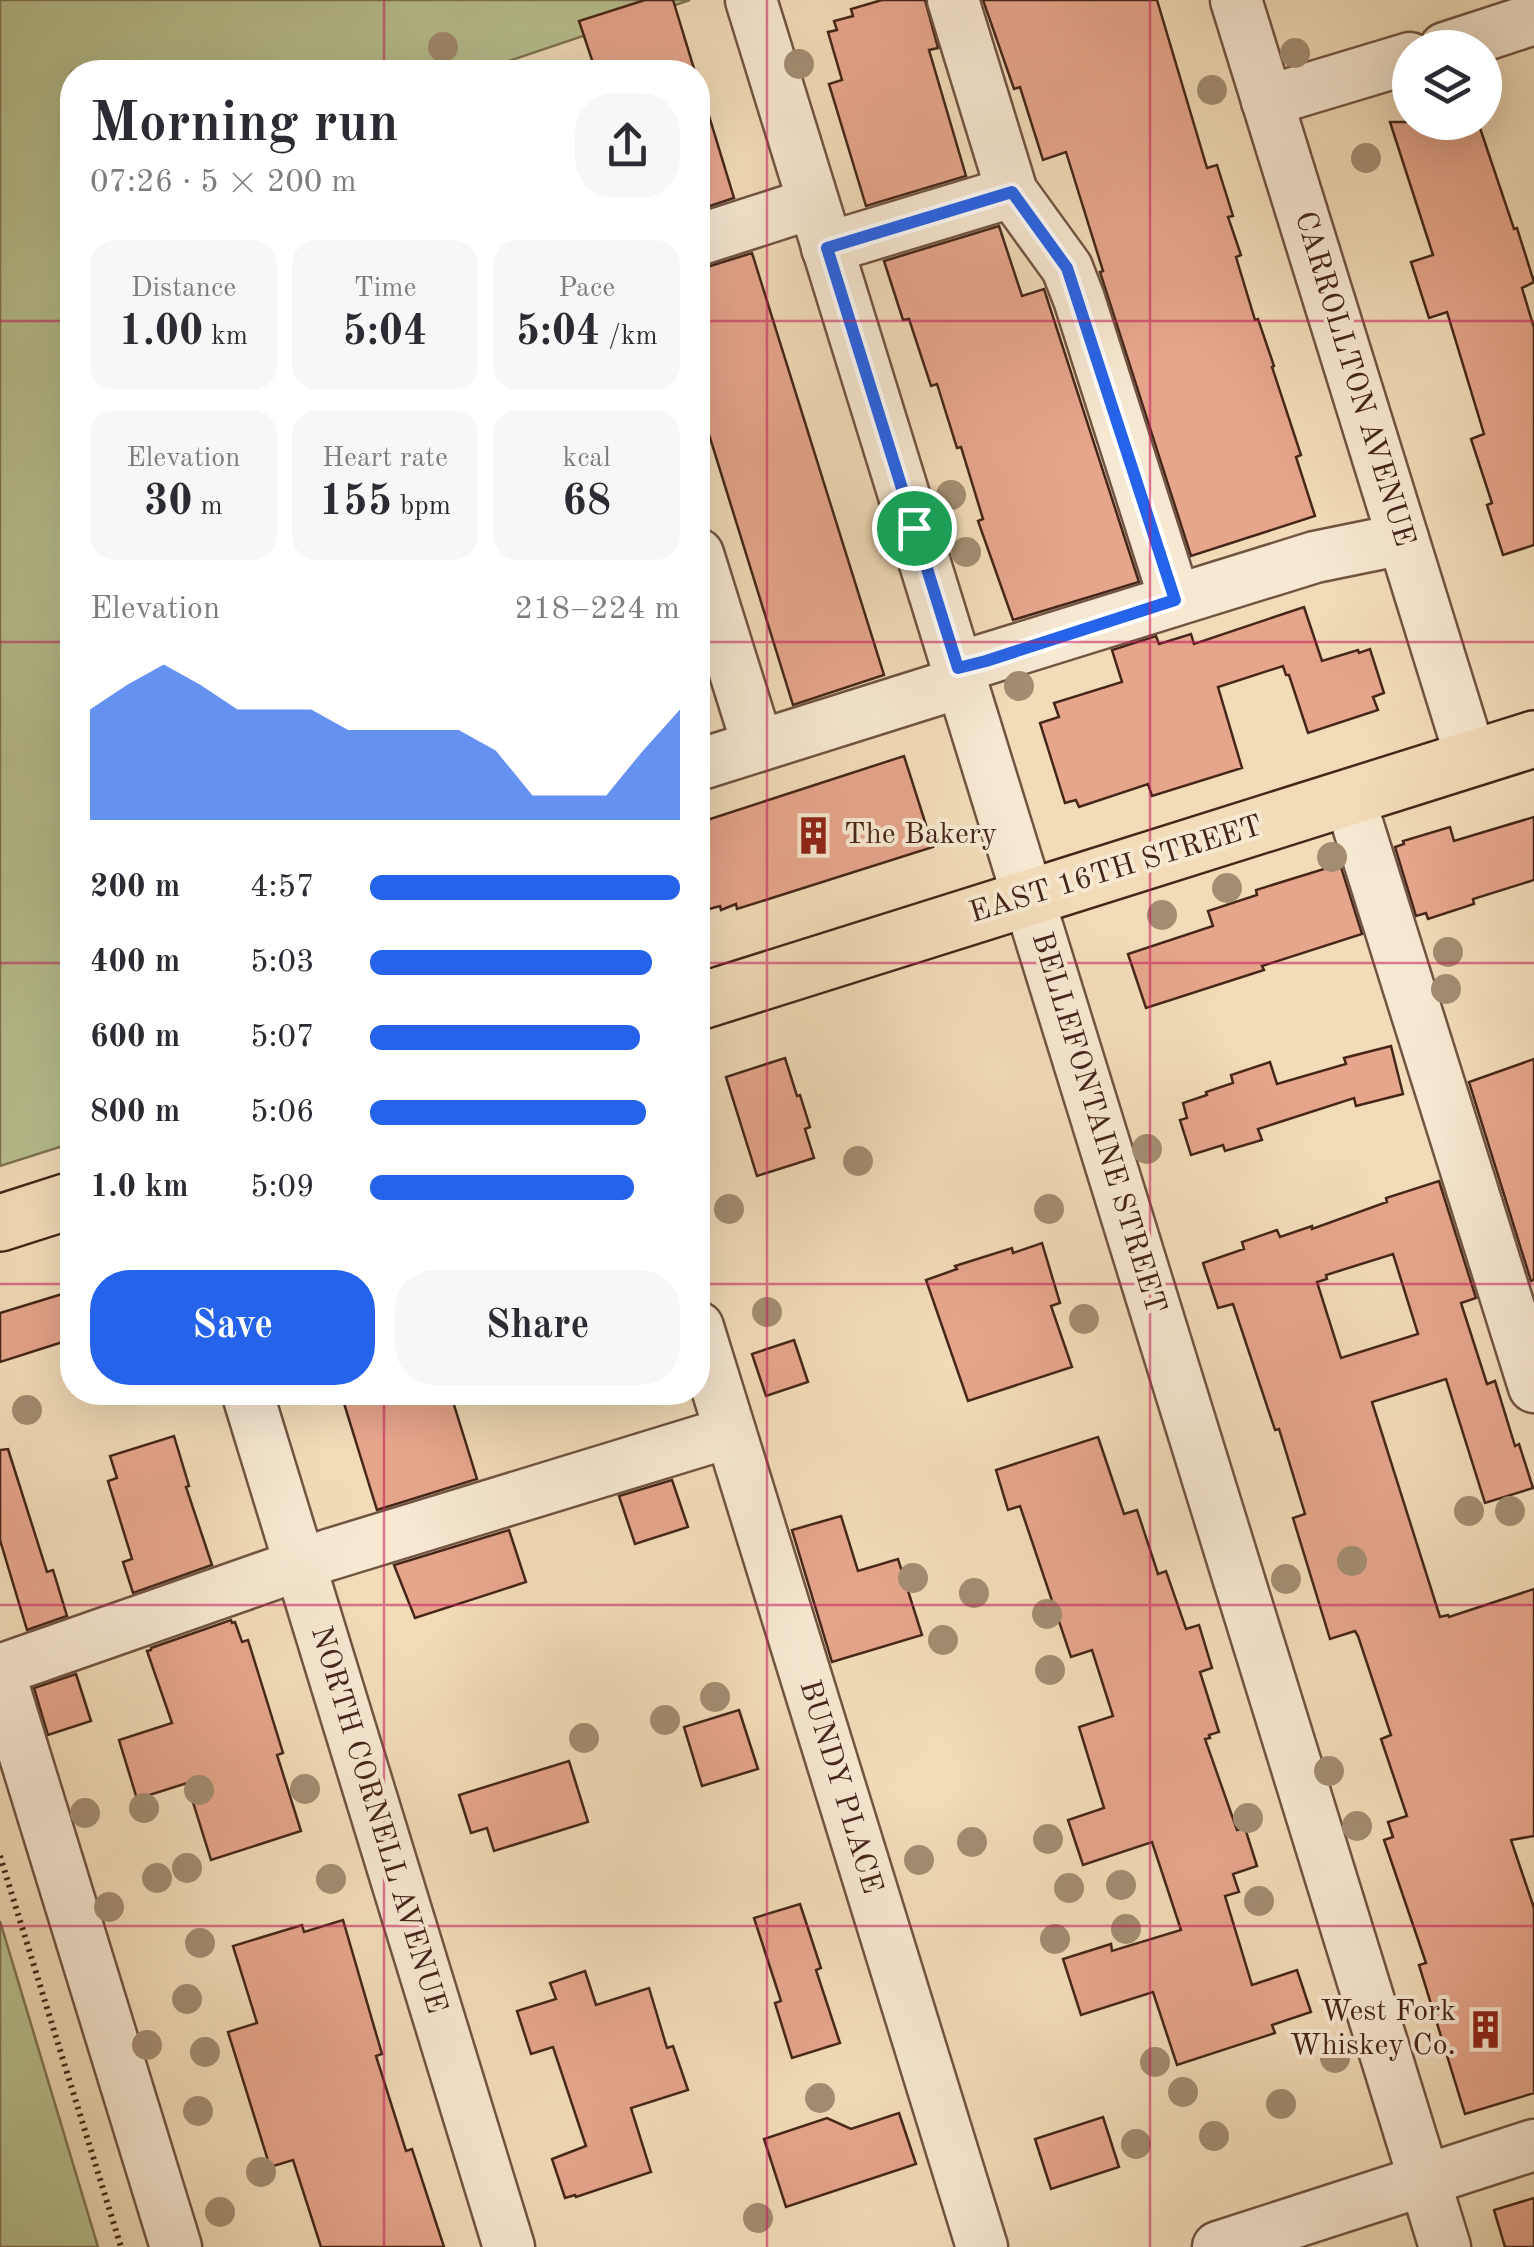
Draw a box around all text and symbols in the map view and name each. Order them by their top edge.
map controls [1392,30,1502,140]
button: layers [1392,30,1502,140]
button: share [575,93,680,198]
text: Morning run [90,98,399,153]
text: 07:26 · 5 × 200 m [90,167,357,199]
street label: CARROLLTON AVENUE [1289,208,1419,550]
text: Distance [131,275,236,303]
text: Time [354,275,416,303]
text: Pace [558,275,615,303]
text: 1.00 [119,312,203,354]
text: 5:04 [343,312,427,354]
text: 5:04 [516,312,600,354]
text: km [203,323,248,351]
text: /km [600,323,658,351]
text: Elevation [126,445,240,473]
text: Heart rate [322,445,448,473]
text: kcal [563,445,611,473]
text: 30 [144,482,193,524]
text: 155 [319,482,392,524]
text: 68 [562,482,611,524]
pin [872,486,957,571]
text: m [193,493,223,521]
text: bpm [392,493,451,521]
icon: arrive [887,501,942,556]
text: Elevation [90,594,220,626]
text: 218–224 m [514,594,680,626]
street label: EAST 16TH STREET [966,811,1266,929]
building icon: The Bakery [793,814,835,856]
place label: The Bakery [844,820,997,850]
text: 200 m [90,872,180,904]
text: 4:57 [250,872,315,904]
street label: BELLEFONTAINE STREET [1026,929,1170,1317]
text: 400 m [90,947,180,979]
text: 5:03 [250,947,315,979]
text: 600 m [90,1022,180,1054]
text: 5:07 [250,1022,315,1054]
text: 800 m [90,1097,180,1129]
text: 5:06 [250,1097,315,1129]
text: 1.0 km [90,1172,189,1204]
text: 5:09 [250,1172,315,1204]
button: Save [90,1270,375,1385]
button: Share [395,1270,680,1385]
street label: NORTH CORNELL AVENUE [305,1623,451,2017]
street label: BUNDY PLACE [793,1677,887,1897]
place label: West Fork Whiskey Co. [1289,1997,1456,2061]
building icon: West Fork Whiskey Co. [1465,2008,1507,2050]

